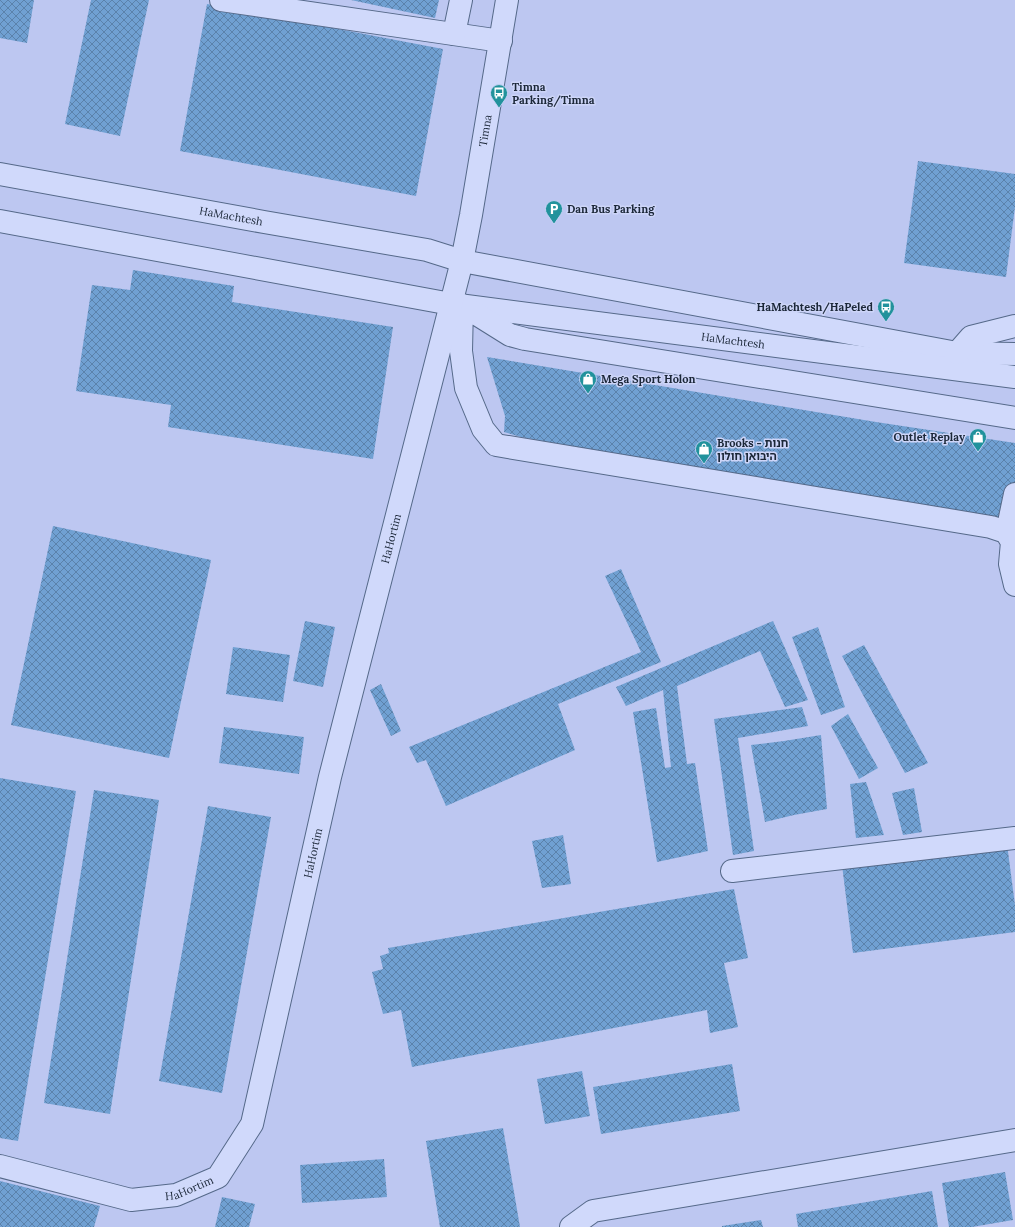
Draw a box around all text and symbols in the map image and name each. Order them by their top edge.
place label: Timna Parking/Timna [512,80,595,108]
bus stop icon: Timna Parking/Timna [489,83,509,108]
street label: Timna [476,113,495,148]
parking icon: Dan Bus Parking [544,199,564,224]
place label: Dan Bus Parking [567,202,655,216]
street label: HaMachtesh [198,203,264,229]
bus stop icon: HaMachtesh/HaPeled [876,297,896,322]
place label: HaMachtesh/HaPeled [756,300,873,315]
street label: HaMachtesh [700,329,766,352]
shop icon: Mega Sport Holon [578,369,598,394]
place label: Mega Sport Holon [601,372,696,386]
shop icon: Outlet Replay [968,427,988,452]
place label: Outlet Replay [893,430,966,444]
place label: Brooks - חנות היבואן חולון [717,436,788,463]
shop icon: Brooks - חנות היבואן חולון [694,439,714,464]
street label: HaHortim [378,512,404,565]
street label: HaHortim [300,826,325,879]
street label: HaHortim [164,1173,216,1203]

